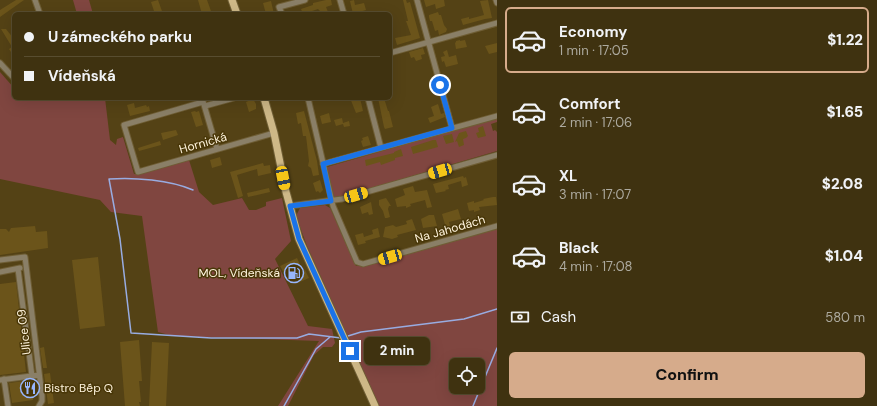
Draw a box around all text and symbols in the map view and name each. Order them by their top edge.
icon: car [511,22,547,58]
text: Economy [559,22,627,42]
text: U zámeckého parku [48,27,192,47]
text: $1.22 [827,30,863,50]
text: 1 min · 17:05 [559,42,629,59]
text: Vídeňská [48,66,116,86]
route start [431,76,449,94]
icon: car [511,94,547,130]
text: Comfort [559,94,620,114]
text: $1.65 [826,102,863,122]
text: 2 min · 17:06 [559,114,632,131]
street label: Hornická [177,129,229,157]
car [427,162,453,180]
car [275,165,291,191]
icon: car [511,166,547,202]
text: XL [559,166,577,186]
text: $2.08 [822,174,863,194]
car [343,186,369,204]
text: 3 min · 17:07 [559,186,631,203]
street label: Na Jahodách [413,211,487,247]
icon: car [511,238,547,274]
text: Black [559,238,599,258]
text: $1.04 [825,246,863,266]
car [377,248,403,266]
text: 4 min · 17:08 [559,258,632,275]
fuel station icon: MOL, Vídeňská [283,262,305,284]
place label: MOL, Vídeňská [198,265,280,281]
icon: cash [509,306,531,328]
text: Cash [541,307,576,327]
street label: Ulice 09 [13,308,35,356]
text: 580 m [825,309,865,326]
callout: 2 min [364,337,430,365]
route end [341,342,359,360]
text: 2 min [380,342,414,359]
button: Confirm [509,352,865,398]
map controls [449,358,485,394]
button: locate [449,358,485,394]
restaurant icon: Bistro Bếp Q [19,377,41,399]
place label: Bistro Bếp Q [44,380,113,396]

